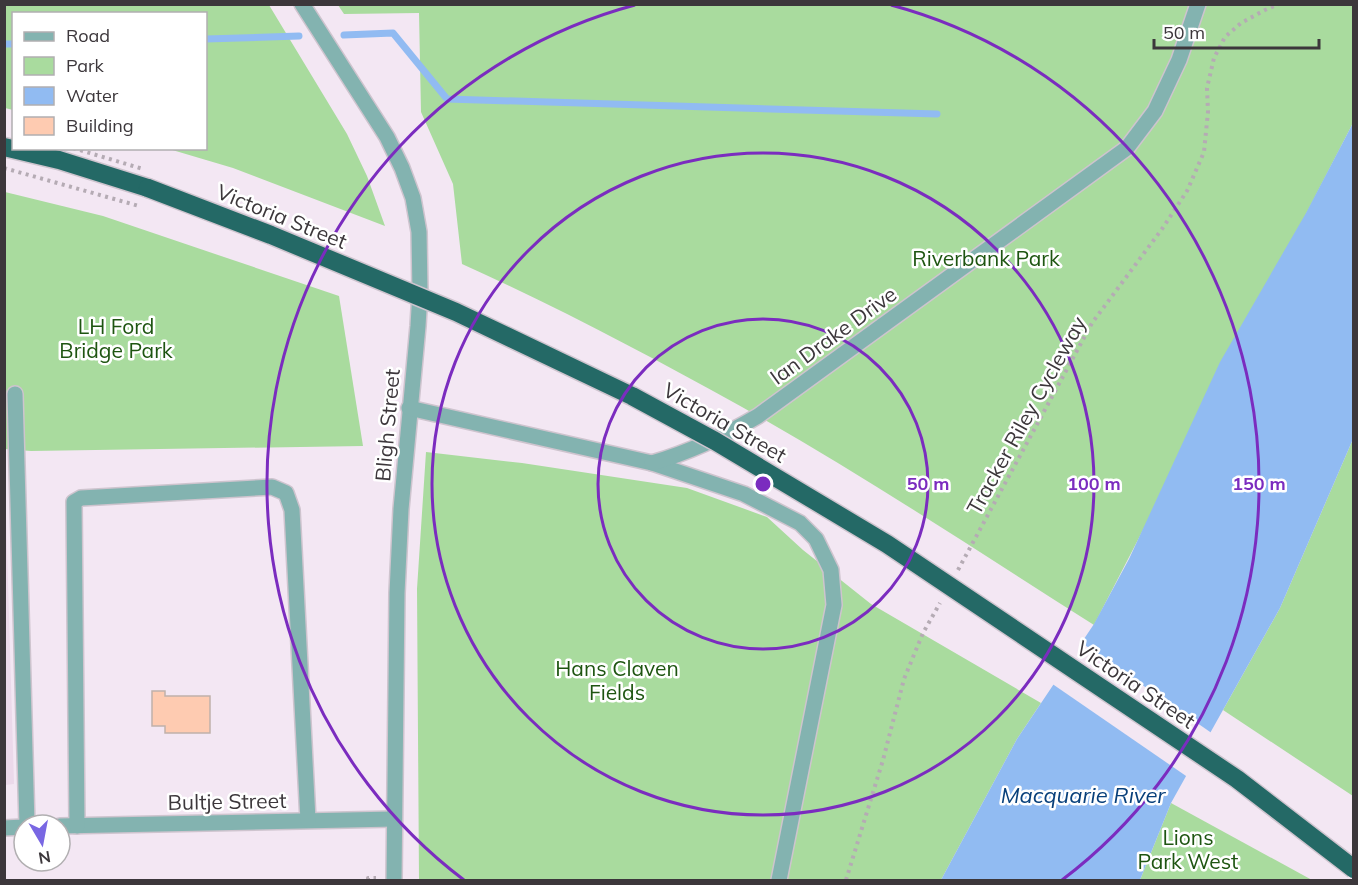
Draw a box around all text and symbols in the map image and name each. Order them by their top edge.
legend [12,12,207,150]
scale bar [1154,12,1319,50]
text: 50 m [1163,21,1205,44]
text: Road [66,24,110,47]
text: Park [66,54,105,77]
text: Water [66,84,119,107]
text: Building [66,114,134,137]
street label: Victoria Street [213,178,351,254]
park label: Riverbank Park [912,245,1060,271]
street label: Ian Drake Drive [765,280,901,390]
street label: Tracker Riley Cycleway [961,311,1091,519]
park label: LH Ford Bridge Park [59,313,173,363]
street label: Bligh Street [369,368,405,482]
street label: Victoria Street [659,376,791,468]
text: 50 m [907,472,949,495]
text: 100 m [1067,472,1121,495]
text: 150 m [1232,472,1286,495]
centre of rings [753,474,773,494]
street label: Victoria Street [1071,635,1201,733]
park label: Hans Claven Fields [555,655,679,705]
water label: Macquarie River [1001,781,1166,809]
street label: Bultje Street [167,787,287,815]
north arrow [12,813,72,873]
park label: Lions Park West [1138,824,1238,874]
text: N [37,847,52,869]

